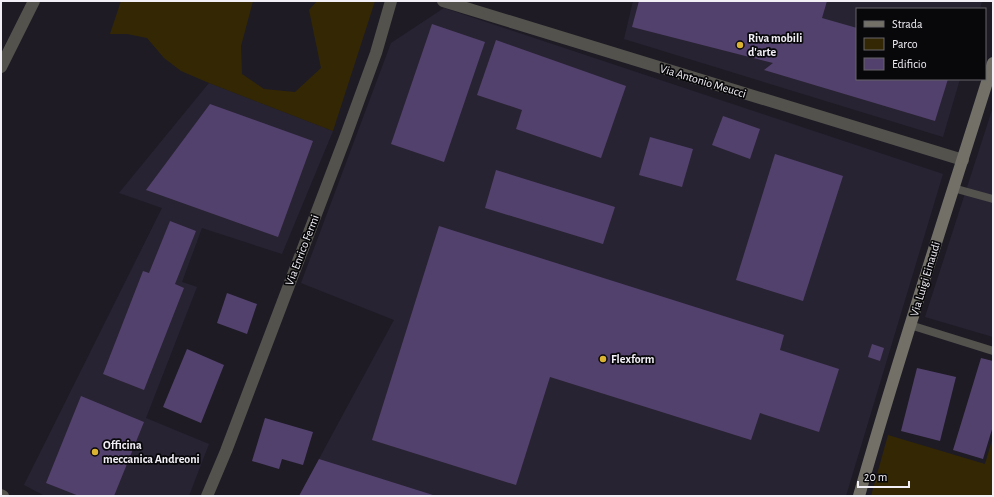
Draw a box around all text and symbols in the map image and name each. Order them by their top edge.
legend [856,8,986,80]
text: Strada [892,18,923,30]
place label: Riva mobili d'arte [748,32,802,58]
text: Parco [892,38,918,50]
marker: Riva mobili d'arte [735,40,745,50]
text: Edificio [892,58,927,70]
street label: Via Antonio Meucci [658,62,748,100]
street label: Via Enrico Fermi [283,213,321,287]
street label: Via Luigi Einaudi [908,240,942,318]
place label: Flexform [611,353,655,365]
marker: Flexform [598,354,608,364]
place label: Officina meccanica Andreoni [103,439,200,465]
marker: Officina meccanica Andreoni [90,447,100,457]
scale bar [858,463,909,489]
text: 20 m [864,471,887,483]

